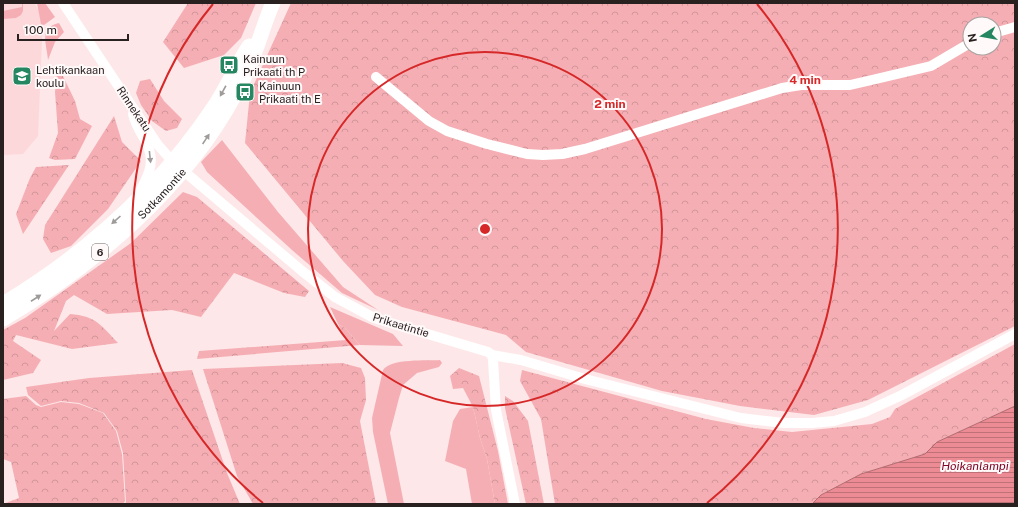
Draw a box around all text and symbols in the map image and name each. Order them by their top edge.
scale bar [18,16,128,42]
north arrow [962,16,1002,56]
text: 100 m [24,23,57,37]
text: N [965,33,979,43]
place label: Kainuun Prikaati th P [243,53,305,78]
bus stop icon: Kainuun Prikaati th P [218,54,240,76]
place label: Lehtikankaan koulu [36,64,105,89]
school or university icon: Lehtikankaan koulu [11,65,33,87]
text: 4 min [789,73,821,87]
place label: Kainuun Prikaati th E [259,80,321,105]
bus stop icon: Kainuun Prikaati th E [234,81,256,103]
street label: Rinnekatu [115,84,153,134]
one-way arrow [219,85,226,97]
text: 2 min [594,97,626,111]
one-way arrow [202,134,210,144]
one-way arrow [147,151,154,163]
street label: Sotkamontie [135,166,188,221]
one-way arrow [111,215,121,224]
centre of rings [478,222,492,236]
road number: 6 [92,244,108,260]
one-way arrow [31,294,41,302]
street label: Prikaatintie [371,311,431,339]
water label: Hoikanlampi [941,459,1009,473]

